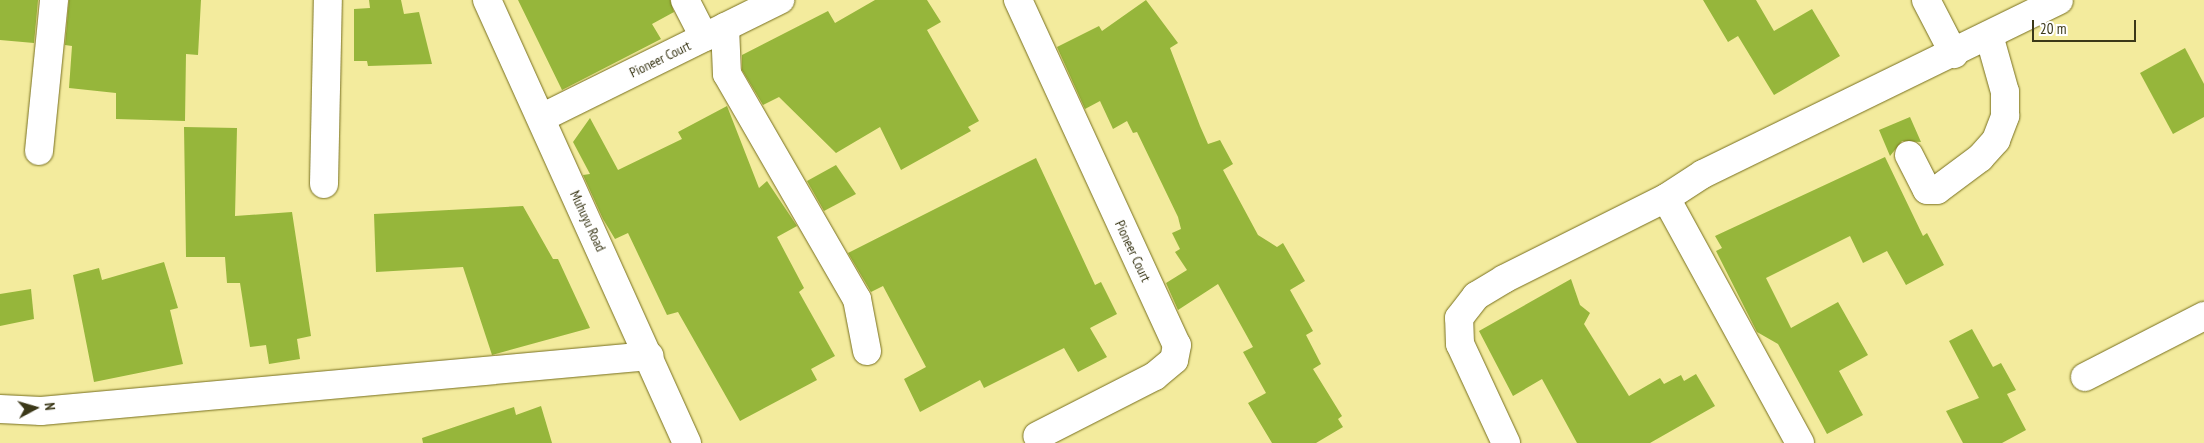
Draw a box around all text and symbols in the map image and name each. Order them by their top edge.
scale bar [2034,10,2138,42]
text: 20 m [2040,19,2066,38]
street label: Pioneer Court [627,37,693,81]
street label: Muhuyu Road [567,188,609,254]
street label: Pioneer Court [1111,218,1155,284]
north arrow [10,383,60,433]
text: N [41,402,59,411]

